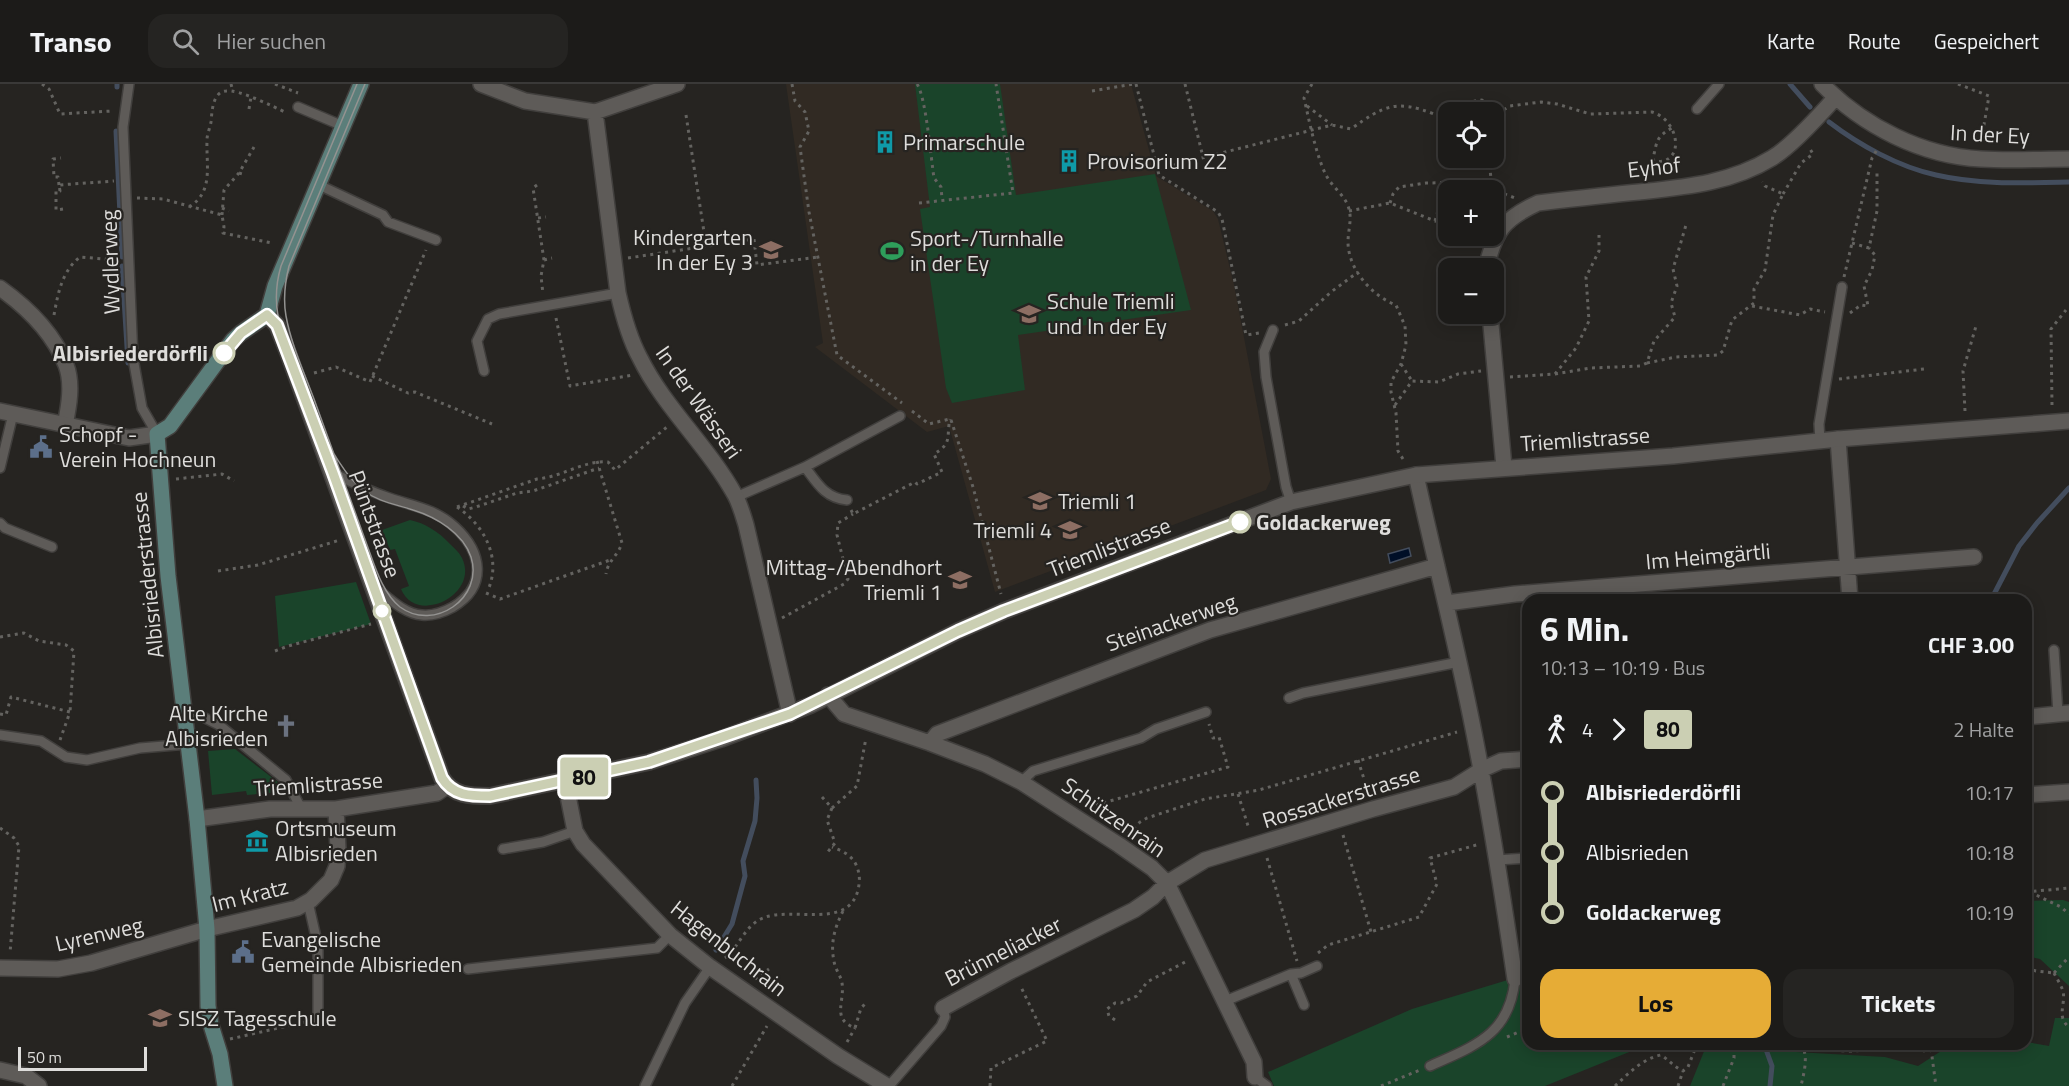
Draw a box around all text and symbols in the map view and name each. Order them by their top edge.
search box [148,14,568,68]
text: Transo [30,20,112,63]
text: Hier suchen [217,24,326,58]
icon: search [169,25,202,58]
text: Karte [1767,25,1815,57]
text: Route [1848,25,1901,57]
text: Gespeichert [1934,25,2039,57]
map controls [1438,102,1504,324]
button: locate [1438,102,1504,168]
street label: In der Ey [1949,115,2031,153]
place label: Primarschule [903,125,1025,159]
building icon: Primarschule [872,129,898,155]
place label: Provisorium Z2 [1087,144,1228,178]
street label: Eyhof [1626,147,1683,187]
building icon: Provisorium Z2 [1056,148,1082,174]
button: + [1438,180,1504,246]
street label: Wydlerweg [91,209,129,315]
place label: Kindergarten In der Ey 3 [633,220,753,279]
place label: Sport-/Turnhalle in der Ey [910,221,1064,280]
school or university icon: Kindergarten In der Ey 3 [758,237,784,263]
sports icon: Sport-/Turnhalle in der Ey [879,238,905,264]
button: − [1438,258,1504,324]
place label: Schule Triemli und In der Ey [1047,284,1175,343]
school or university icon: Schule Triemli und In der Ey [1016,301,1042,327]
place label: Albisriederdörfli [53,336,208,370]
street label: In der Wässeri [647,338,751,466]
marker: Albisriederdörfli [213,342,235,364]
place label: Schopf - Verein Hochneun [59,417,216,476]
street label: Triemlistrasse [1519,418,1651,460]
public building icon: Schopf - Verein Hochneun [28,434,54,460]
street label: Püntstrasse [340,465,410,583]
place label: Triemli 1 [1058,484,1137,518]
school or university icon: Triemli 1 [1027,488,1053,514]
street label: Albisriederstrasse [121,490,173,660]
place label: Goldackerweg [1256,505,1391,539]
street label: Triemlistrasse [1042,508,1176,586]
marker: Goldackerweg [1229,511,1251,533]
place label: Triemli 4 [973,513,1052,547]
school or university icon: Triemli 4 [1057,517,1083,543]
street label: Im Heimgärtli [1644,534,1772,578]
place label: Mittag-/Abendhort Triemli 1 [765,550,942,609]
school or university icon: Mittag-/Abendhort Triemli 1 [947,567,973,593]
street label: Steinackerweg [1101,584,1241,660]
unlabelled marker [373,602,391,620]
text: 6 Min. [1540,604,1629,654]
text: CHF 3.00 [1928,628,2014,662]
text: 10:13 – 10:19 · Bus [1540,652,1705,683]
place label: Alte Kirche Albisrieden [165,696,268,755]
church icon: Alte Kirche Albisrieden [273,713,299,739]
icon: walk [1540,713,1573,746]
icon: forward [1602,713,1635,746]
text: 80 [1656,713,1680,745]
text: 4 [1582,714,1593,745]
text: 2 Halte [1953,714,2014,745]
street label: Rossackerstrasse [1258,757,1424,837]
line badge: 80 [557,758,611,796]
text: 80 [572,761,596,793]
street label: Triemlistrasse [252,763,384,805]
street label: Schützenrain [1055,768,1173,866]
text: Albisriederdörfli [1586,775,1741,809]
text: 10:17 [1965,777,2014,808]
place label: Ortsmuseum Albisrieden [275,811,397,870]
museum icon: Ortsmuseum Albisrieden [244,828,270,854]
text: Albisrieden [1586,835,1689,869]
text: 10:18 [1965,837,2014,868]
street label: Im Kratz [208,869,292,921]
street label: Hagenbuchrain [663,891,795,1005]
text: Goldackerweg [1586,895,1721,929]
text: 10:19 [1965,897,2014,928]
street label: Lyrenweg [52,907,146,961]
street label: Brünneliacker [939,907,1068,995]
place label: Evangelische Gemeinde Albisrieden [261,922,462,981]
public building icon: Evangelische Gemeinde Albisrieden [230,939,256,965]
button: Los [1540,969,1771,1038]
button: Tickets [1783,969,2014,1038]
place label: SISZ Tagesschule [178,1001,337,1035]
school or university icon: SISZ Tagesschule [147,1005,173,1031]
scale bar [18,1044,147,1072]
text: 50 m [27,1045,62,1069]

